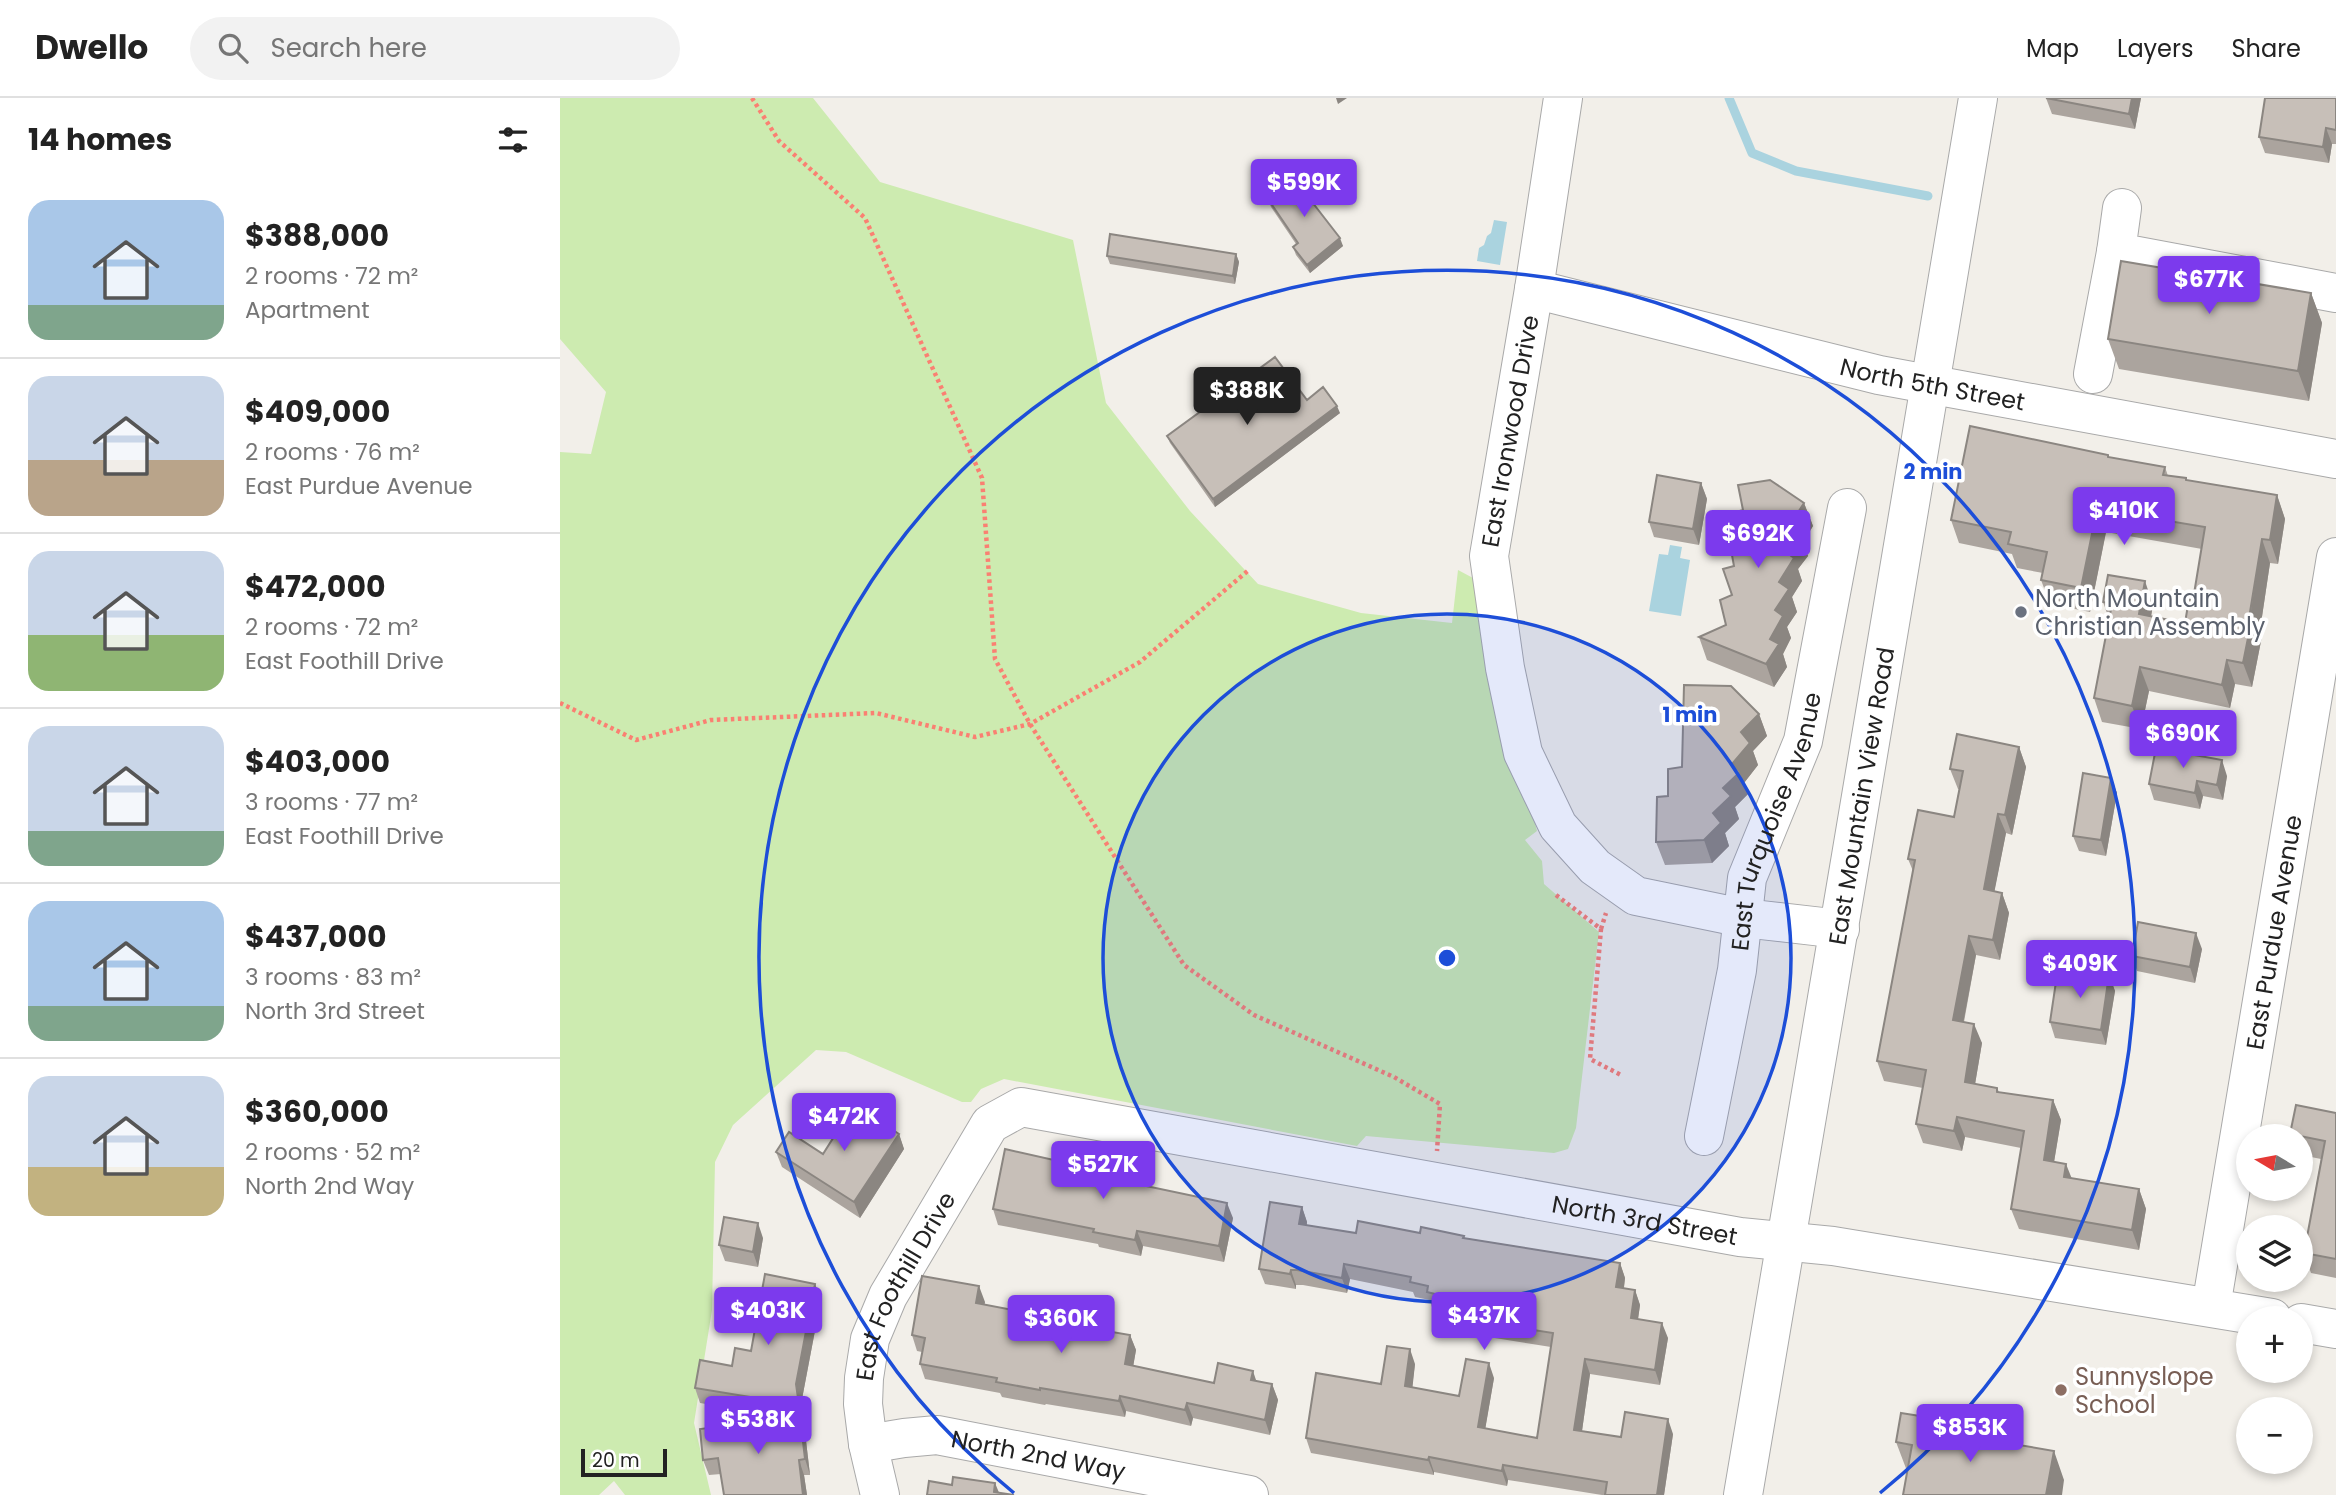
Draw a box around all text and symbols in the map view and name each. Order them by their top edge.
search box [190,17,680,80]
text: Dwello [35,24,148,71]
icon: search [214,29,252,67]
text: Search here [270,30,427,66]
text: Map [2026,32,2079,65]
text: Layers [2117,32,2193,65]
text: Share [2231,32,2301,65]
text: 14 homes [28,118,172,161]
icon: filters [494,121,532,159]
pin: $599K [1255,159,1353,219]
text: $599K [1267,166,1341,198]
text: $388,000 [245,214,389,257]
icon: home [84,228,168,312]
pin: $677K [2160,256,2258,316]
text: 2 rooms · 72 m² [245,260,418,292]
text: $677K [2174,263,2244,295]
text: Apartment [245,294,370,326]
street label: East Ironwood Drive [1473,312,1547,550]
street label: North 5th Street [1837,349,2028,418]
pin: $388K [1198,368,1296,427]
text: $388K [1210,374,1284,406]
text: $409,000 [245,390,390,433]
icon: home [84,404,168,488]
text: 2 rooms · 76 m² [245,436,420,468]
text: 2 min [1903,457,1963,486]
text: East Purdue Avenue [245,470,473,502]
pin: $410K [2075,488,2173,547]
text: $410K [2089,494,2159,526]
pin: $692K [1709,510,1807,570]
text: $692K [1721,517,1795,549]
text: $472,000 [245,565,386,608]
icon: home [84,579,168,663]
place label: North Mountain Christian Assembly [2035,582,2266,643]
marker: North Mountain Christian Assembly [2013,604,2029,620]
text: 2 rooms · 72 m² [245,611,418,643]
text: East Foothill Drive [245,645,444,677]
street label: East Mountain View Road [1820,645,1902,947]
street label: East Turquoise Avenue [1723,689,1828,952]
text: 1 min [1663,700,1717,729]
pin: $690K [2134,710,2232,770]
text: $690K [2146,717,2220,749]
text: $403,000 [245,740,390,783]
icon: home [84,754,168,838]
text: 3 rooms · 77 m² [245,786,418,818]
street label: East Purdue Avenue [2238,812,2309,1052]
text: East Foothill Drive [245,820,444,852]
text: $437,000 [245,915,387,958]
icon: home [84,929,168,1013]
pin: $409K [2031,940,2129,1000]
centre of rings [1435,946,1459,970]
text: $409K [2042,947,2118,979]
text: 3 rooms · 83 m² [245,961,421,993]
text: North 3rd Street [245,995,425,1027]
text: $360,000 [245,1090,389,1133]
pin: $472K [795,1094,893,1153]
text: $472K [808,1100,880,1132]
icon: home [84,1104,168,1188]
north arrow [2236,1124,2314,1200]
map controls [2236,1124,2313,1474]
text: 2 rooms · 52 m² [245,1136,420,1168]
pin: $527K [1054,1142,1152,1201]
text: $527K [1067,1148,1139,1180]
text: North 2nd Way [245,1170,414,1202]
street label: East Foothill Drive [847,1185,963,1383]
street label: North 3rd Street [1549,1187,1740,1253]
button: layers [2236,1215,2313,1292]
pin: $403K [719,1288,817,1347]
pin: $437K [1435,1292,1533,1352]
text: $403K [730,1294,806,1326]
pin: $360K [1012,1296,1110,1355]
text: $437K [1448,1299,1520,1331]
text: $360K [1024,1302,1098,1334]
button: + [2236,1306,2313,1383]
place label: Sunnyslope School [2075,1360,2214,1421]
marker: Sunnyslope School [2053,1382,2069,1398]
pin: $538K [709,1396,807,1456]
button: − [2236,1397,2313,1474]
text: $538K [721,1403,795,1435]
pin: $853K [1921,1404,2019,1464]
text: $853K [1933,1411,2007,1443]
street label: North 2nd Way [949,1422,1129,1488]
scale bar [581,1446,667,1478]
text: 20 m [592,1447,640,1474]

